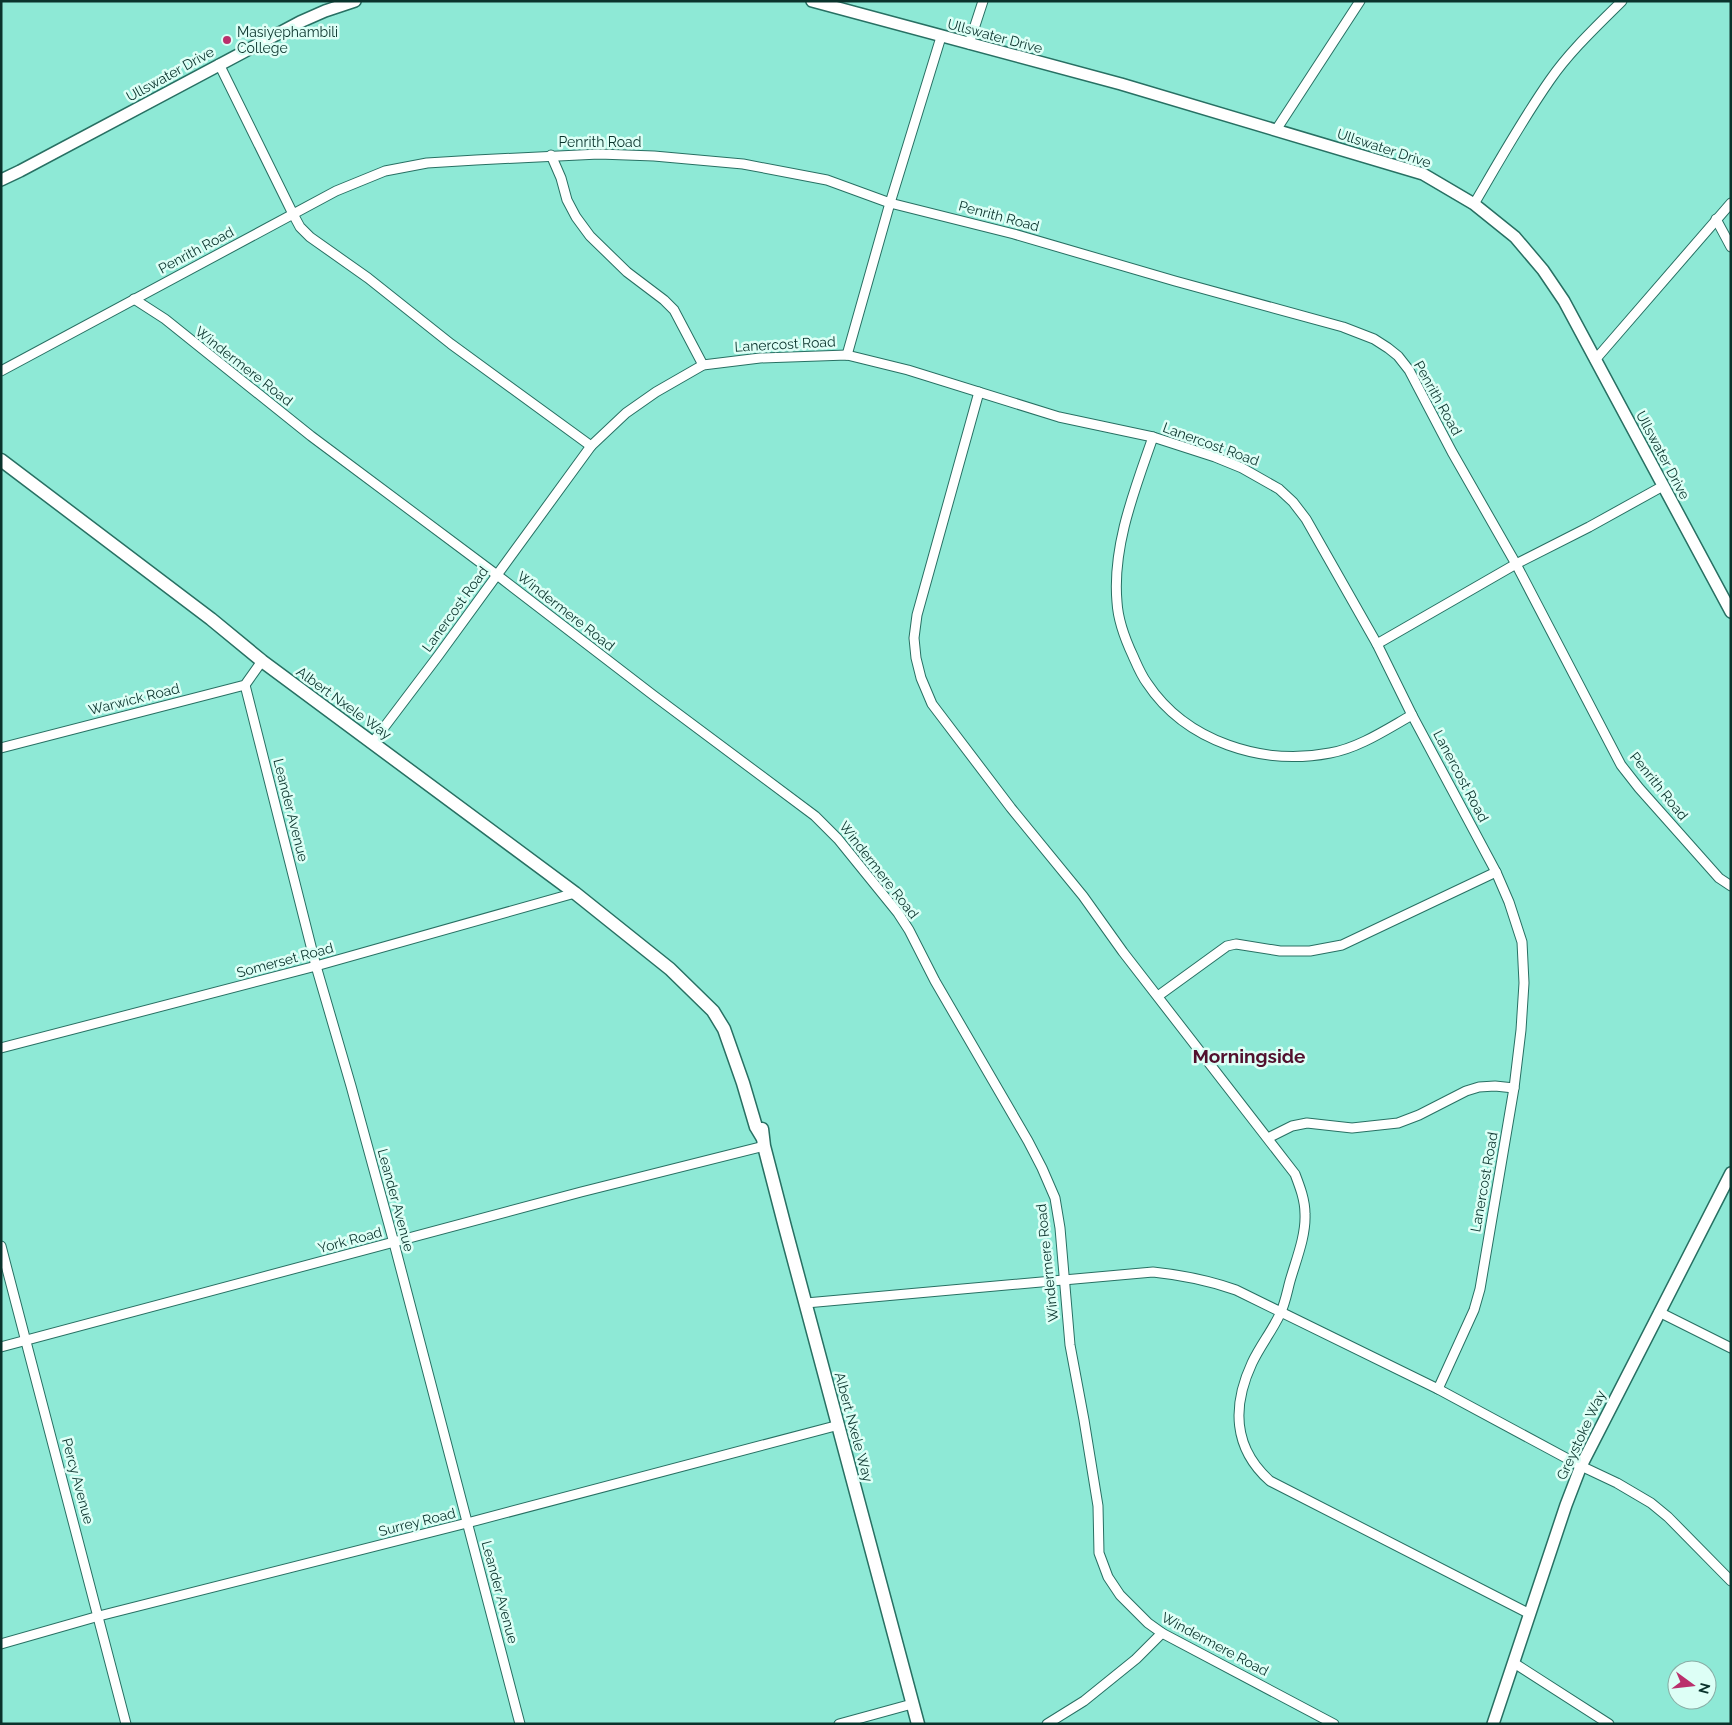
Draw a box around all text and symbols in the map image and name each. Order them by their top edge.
street label: Ullswater Drive [946,16,1044,56]
place label: Masiyephambili College [237,24,338,56]
marker: Masiyephambili College [221,34,233,46]
street label: Ullswater Drive [123,43,217,105]
street label: Ullswater Drive [1335,125,1433,171]
street label: Penrith Road [559,134,641,150]
street label: Penrith Road [957,198,1041,234]
street label: Penrith Road [156,223,236,277]
street label: Windermere Road [192,323,296,409]
street label: Lanercost Road [734,333,836,355]
street label: Penrith Road [1411,358,1465,438]
street label: Ullswater Drive [1633,408,1693,502]
street label: Lanercost Road [1161,419,1261,469]
street label: Lanercost Road [419,563,491,655]
street label: Windermere Road [514,568,618,654]
street label: Albert Nxele Way [294,663,395,743]
street label: Warwick Road [87,680,181,718]
street label: Lanercost Road [1430,727,1492,825]
street label: Penrith Road [1627,749,1691,823]
street label: Leander Avenue [270,757,312,863]
street label: Windermere Road [836,818,922,922]
street label: Somerset Road [235,939,335,981]
district label: Morningside [1193,1045,1305,1067]
street label: Lanercost Road [1467,1131,1501,1233]
street label: Leander Avenue [375,1147,417,1253]
street label: Windermere Road [1033,1203,1061,1323]
street label: York Road [316,1224,384,1256]
street label: Albert Nxele Way [832,1370,876,1484]
street label: Greystoke Way [1553,1387,1609,1482]
street label: Percy Avenue [59,1436,97,1526]
street label: Surrey Road [377,1505,457,1539]
street label: Leander Avenue [479,1539,521,1645]
street label: Windermere Road [1159,1609,1271,1679]
north arrow [1667,1660,1717,1710]
text: N [1695,1681,1714,1696]

